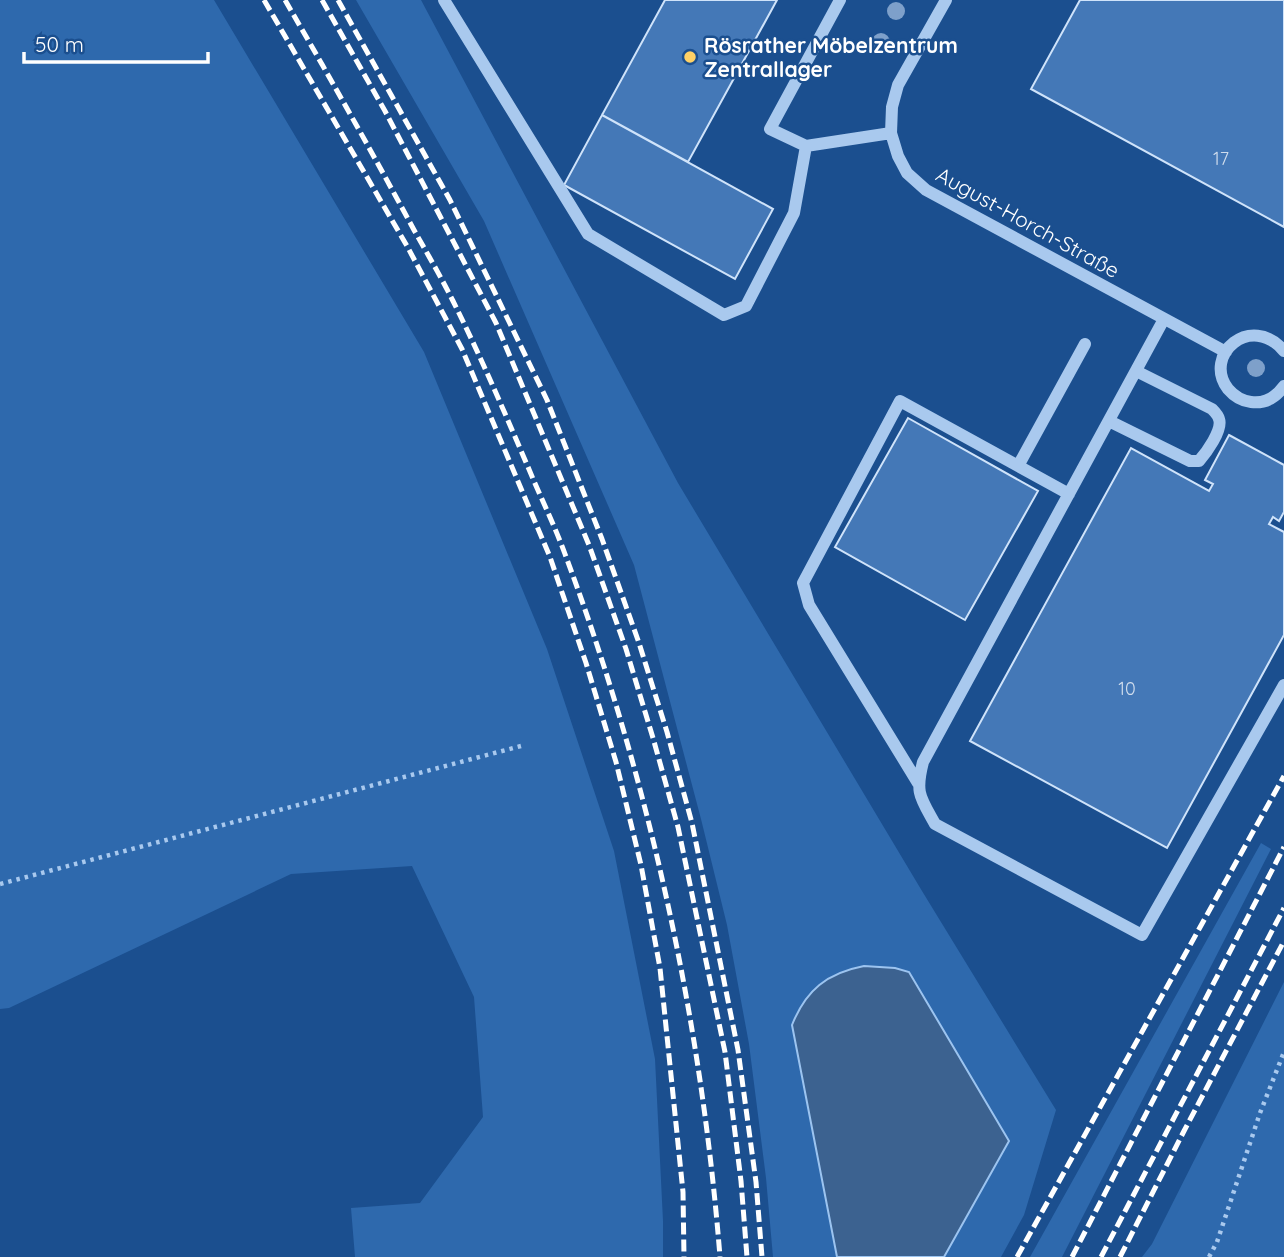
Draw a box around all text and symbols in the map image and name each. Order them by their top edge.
scale bar [24,21,208,65]
text: 50 m [35,31,84,57]
place label: Rösrather Möbelzentrum Zentrallager [704,32,958,82]
marker: Rösrather Möbelzentrum Zentrallager [682,49,698,65]
house number: 17 [1213,147,1229,170]
street label: August-Horch-Straße [932,161,1124,283]
house number: 10 [1118,677,1136,700]

